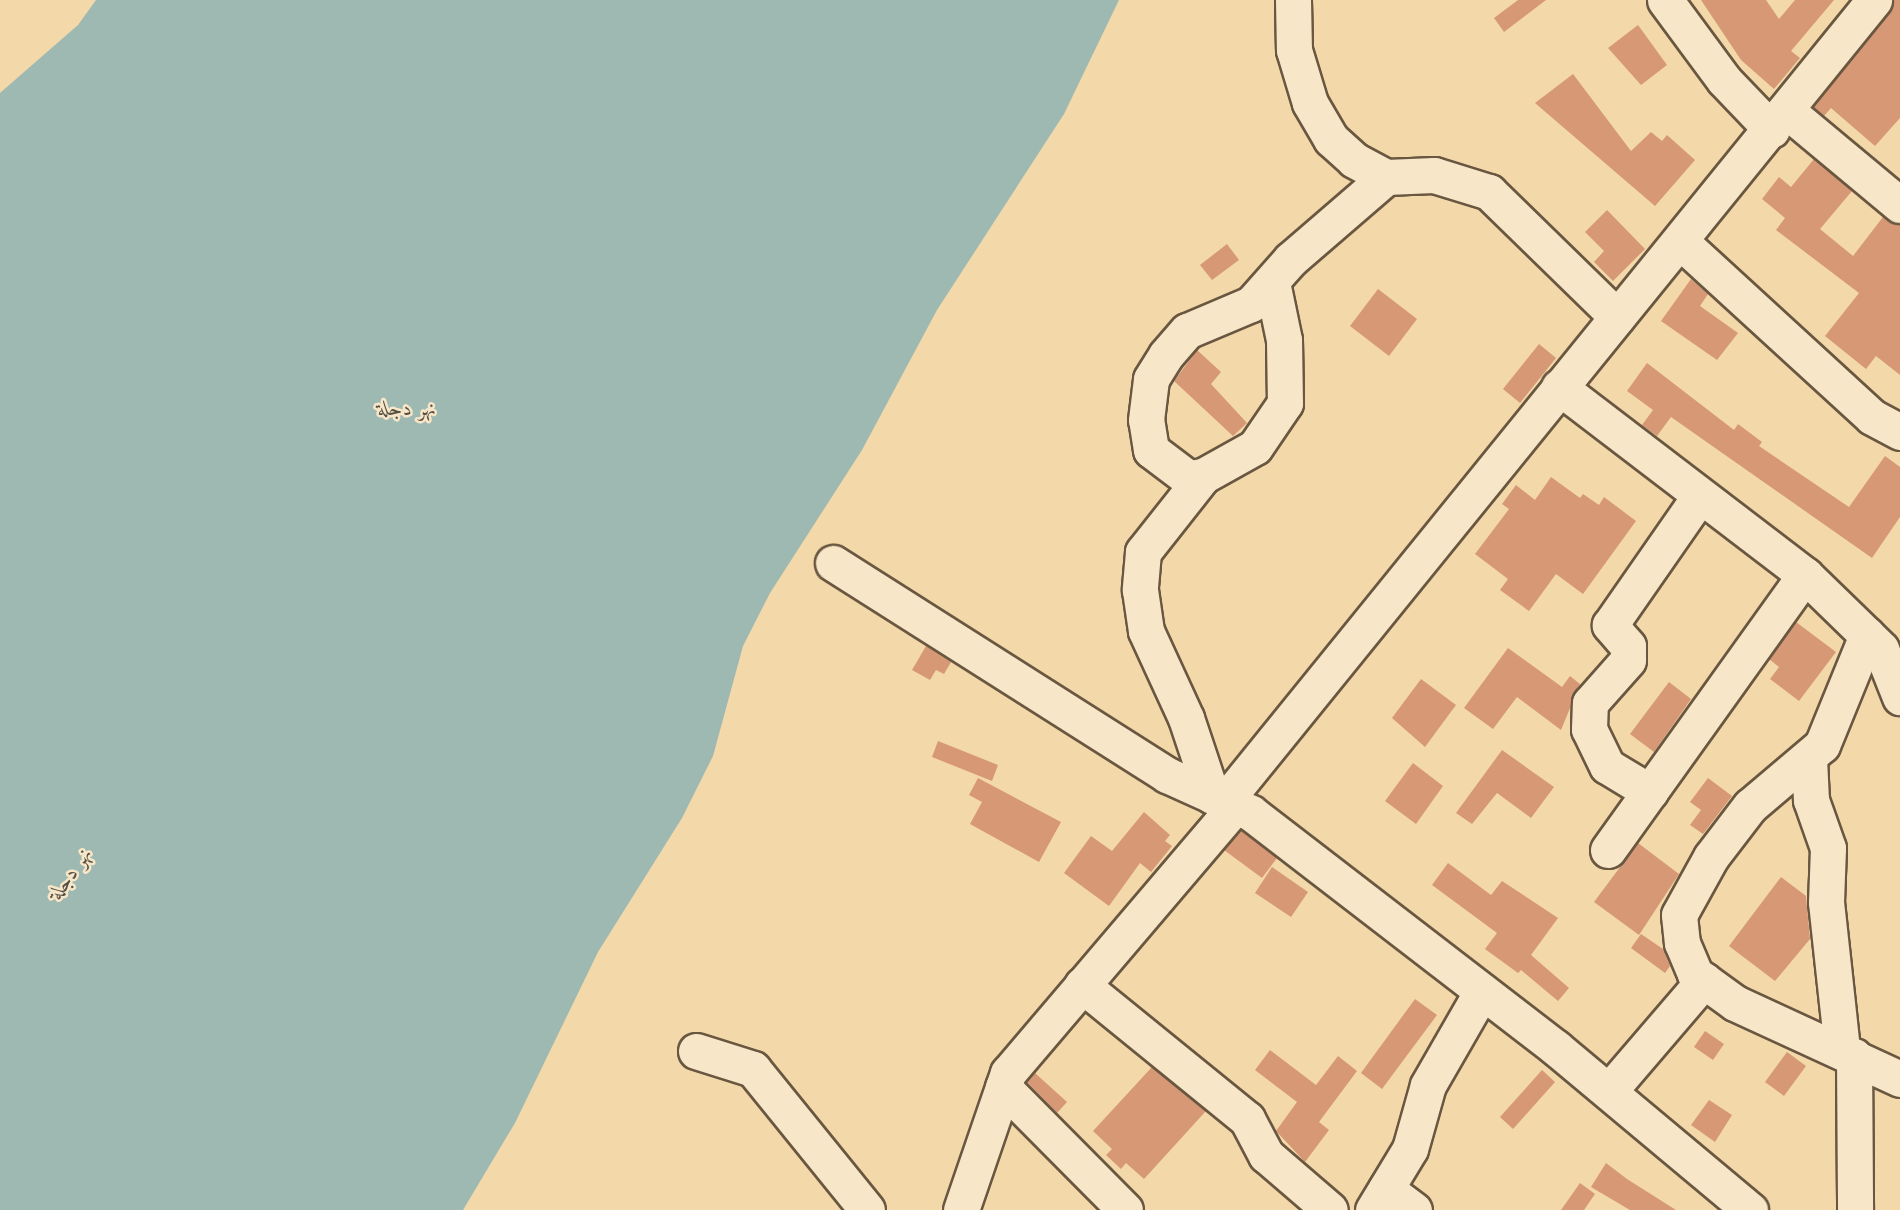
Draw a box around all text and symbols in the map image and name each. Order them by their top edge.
water label: نهر دجلة [378,395,436,421]
water label: نهر دجلة [43,842,97,904]

